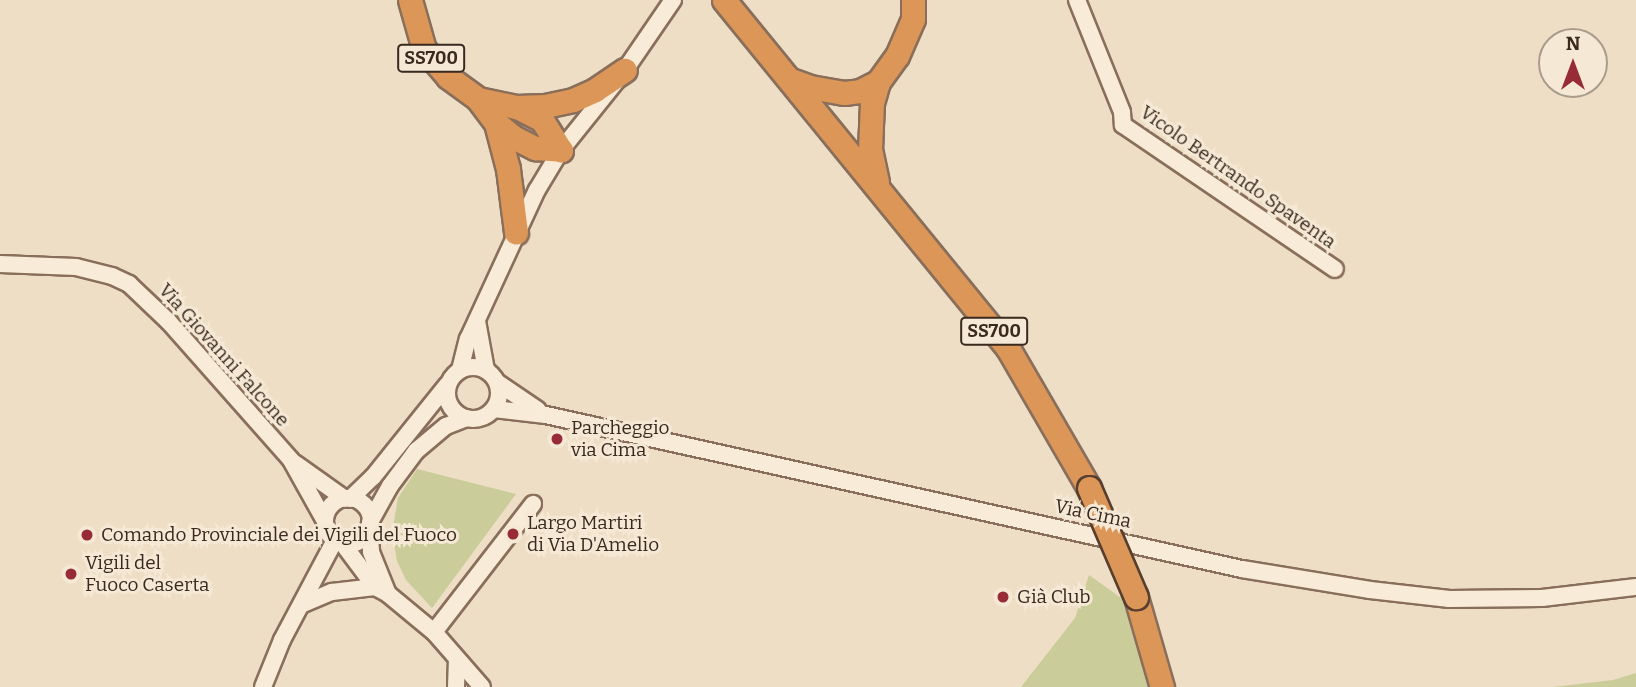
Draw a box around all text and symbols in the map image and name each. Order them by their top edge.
north arrow [1538,28,1608,98]
text: N [1566,32,1580,55]
road number: SS700 [396,44,466,72]
street label: Vicolo Bertrando Spaventa [1136,101,1340,253]
street label: Via Giovanni Falcone [154,279,294,431]
road number: SS700 [959,316,1029,346]
place label: Parcheggio via Cima [571,417,670,461]
marker: Parcheggio via Cima [549,431,565,447]
street label: Via Cima [1053,495,1133,533]
place label: Largo Martiri di Via D'Amelio [527,512,659,556]
place label: Comando Provinciale dei Vigili del Fuoco [101,524,457,546]
marker: Largo Martiri di Via D'Amelio [505,526,521,542]
marker: Comando Provinciale dei Vigili del Fuoco [79,527,95,543]
place label: Vigili del Fuoco Caserta [85,552,210,596]
marker: Vigili del Fuoco Caserta [63,566,79,582]
place label: Già Club [1017,586,1091,608]
marker: Già Club [995,589,1011,605]

